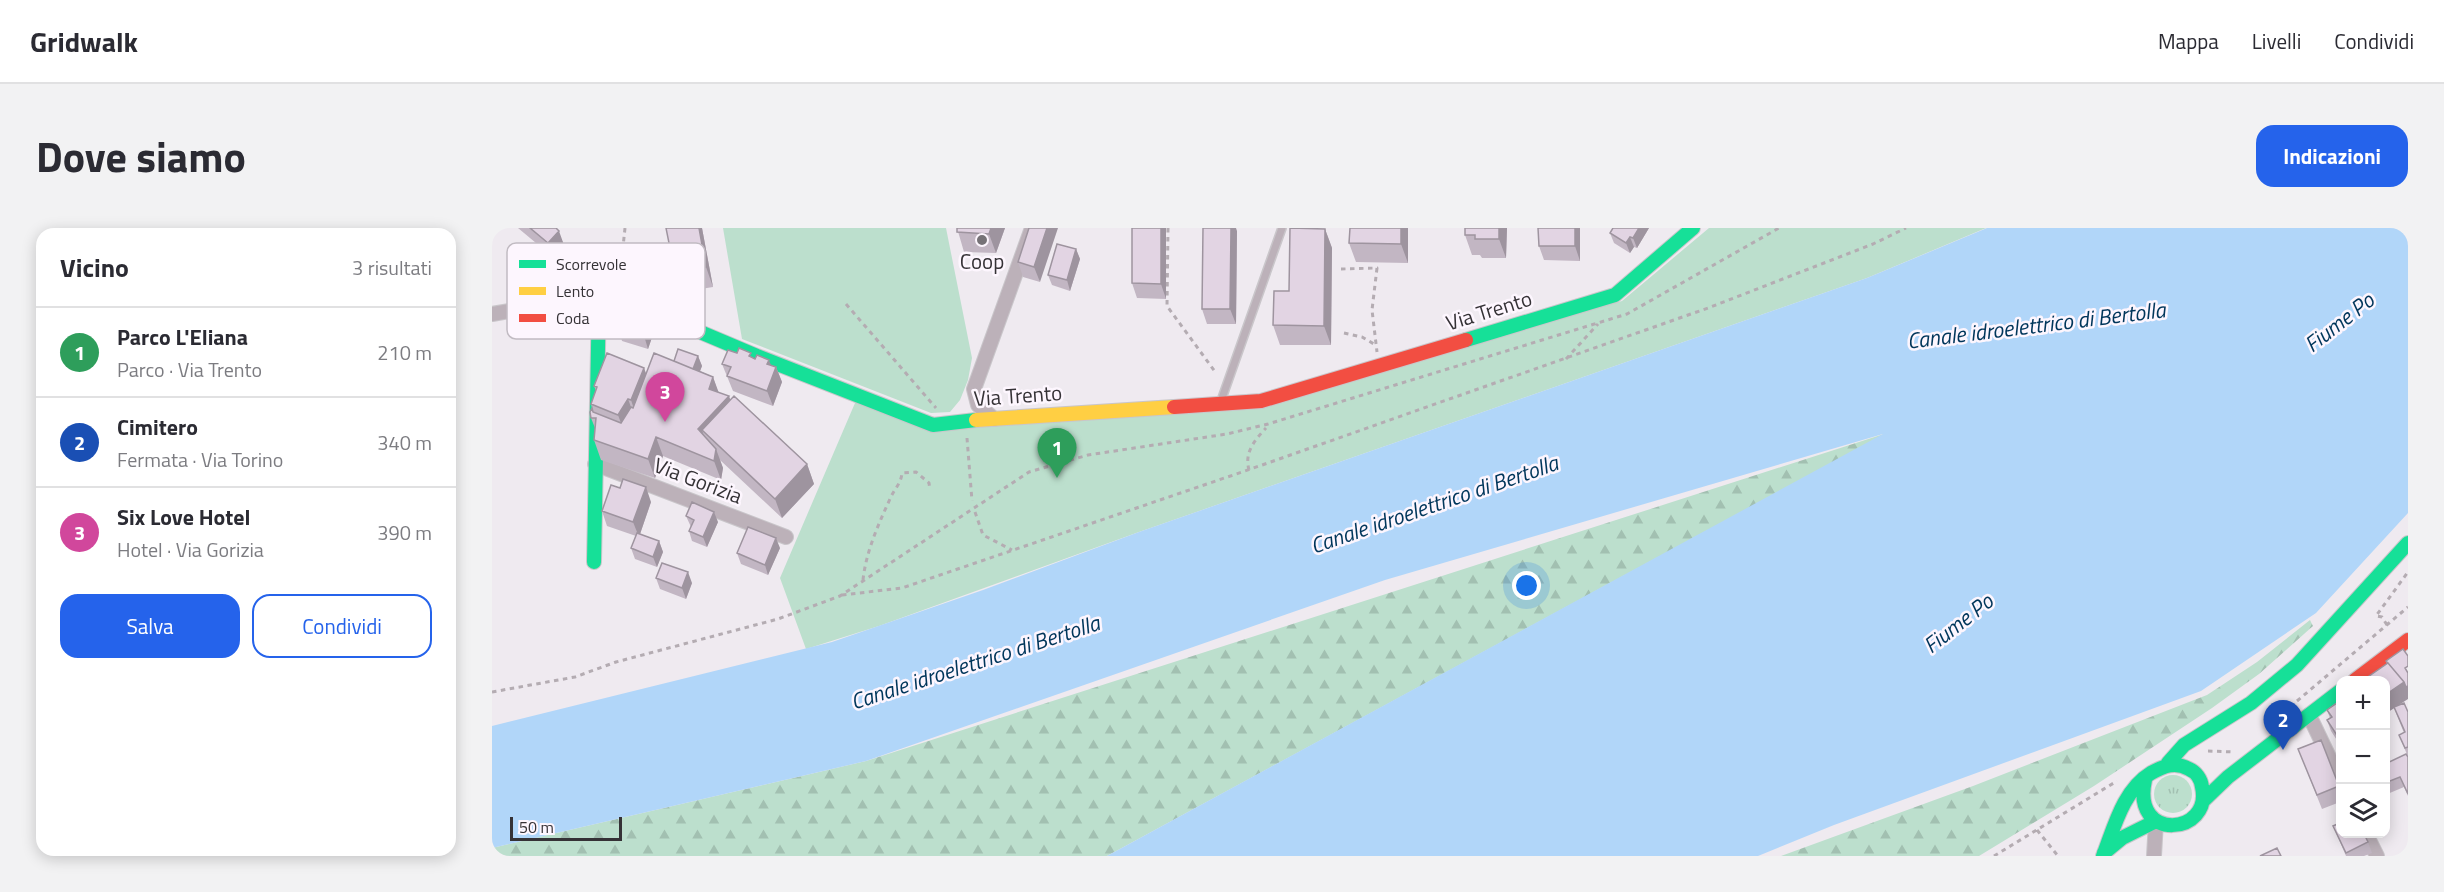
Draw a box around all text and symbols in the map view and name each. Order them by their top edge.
text: Gridwalk [30,20,138,63]
text: Mappa [2158,25,2219,57]
text: Livelli [2252,25,2301,57]
text: Condividi [2334,25,2414,57]
text: Dove siamo [36,124,246,188]
button: Indicazioni [2256,125,2408,187]
marker: Coop [975,233,989,247]
legend [507,243,705,339]
place label: Coop [960,245,1004,277]
text: Vicino [60,248,129,287]
text: 3 risultati [352,252,432,283]
text: Scorrevole [556,252,627,276]
text: Lento [556,279,594,303]
street label: Via Trento [1442,282,1536,338]
water label: Fiume Po [2297,283,2382,360]
water label: Canale idroelettrico di Bertolla [1905,292,2169,358]
text: Coda [556,306,589,330]
text: Parco L'Eliana [117,320,248,354]
text: 1 [74,337,85,368]
text: 210 m [377,337,432,368]
text: Parco · Via Trento [117,354,262,385]
pin: 3 [646,372,684,422]
street label: Via Trento [973,376,1063,414]
text: Cimitero [117,410,198,444]
text: 2 [74,427,85,458]
text: 340 m [377,427,432,458]
pin: 1 [1038,428,1076,478]
text: Fermata · Via Torino [117,444,283,475]
water label: Canale idroelettrico di Bertolla [1305,445,1564,562]
street label: Via Gorizia [649,449,748,512]
text: Six Love Hotel [117,500,250,534]
text: 3 [74,517,85,548]
text: 390 m [377,517,432,548]
text: Hotel · Via Gorizia [117,534,264,565]
your location [1512,571,1541,600]
water label: Fiume Po [1916,584,2001,661]
button: Salva [60,594,240,658]
button: Condividi [252,594,432,658]
water label: Canale idroelettrico di Bertolla [846,605,1106,718]
map controls [2336,676,2390,838]
button: + [2336,676,2390,730]
pin: 2 [2264,700,2302,750]
button: − [2336,730,2390,784]
button: layers [2336,784,2390,838]
scale bar [510,814,622,842]
text: 50 m [519,815,554,839]

